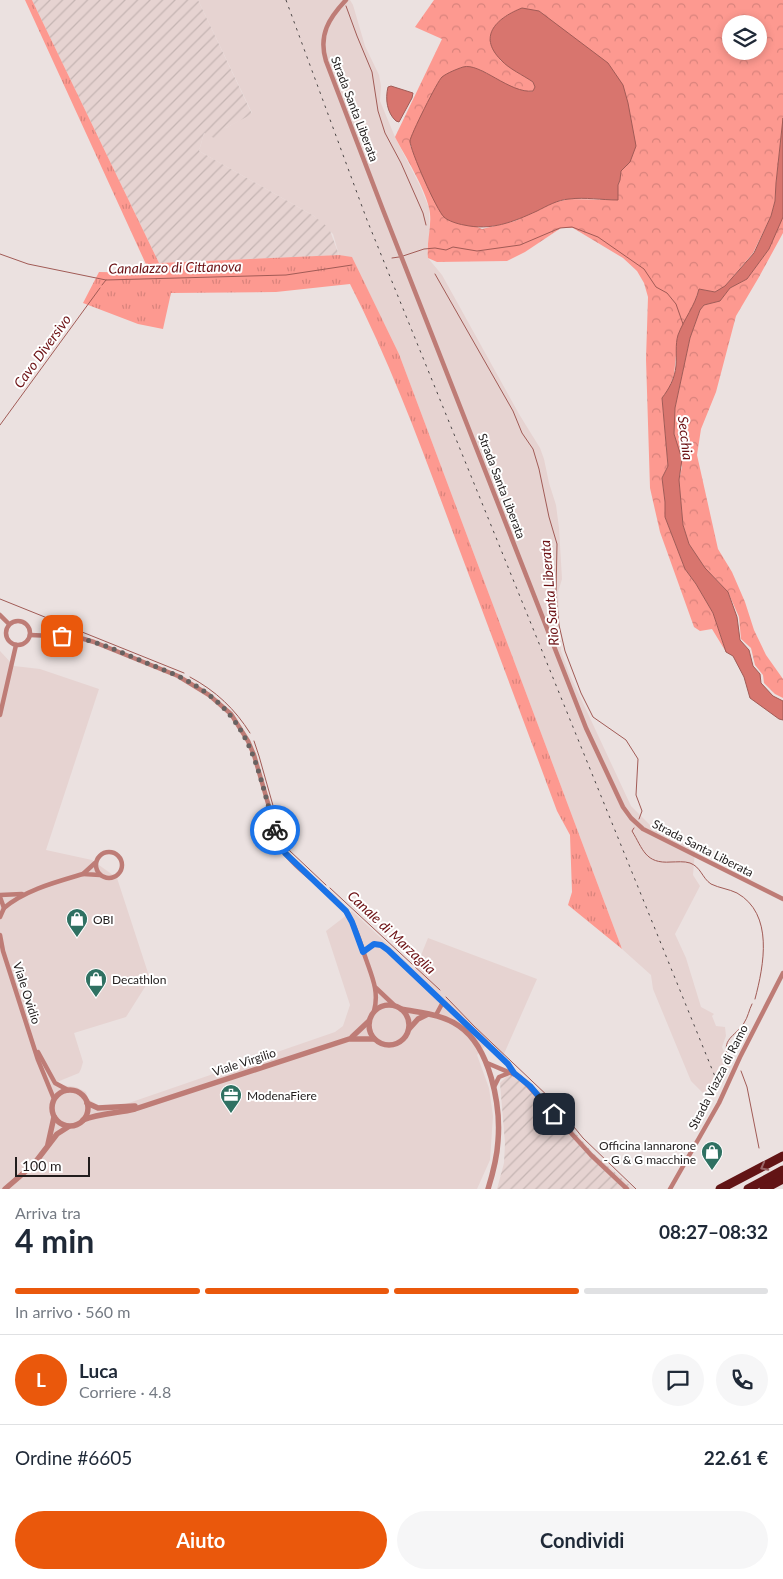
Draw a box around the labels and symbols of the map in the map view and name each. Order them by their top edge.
street label: Strada Santa Liberata [328,54,382,164]
water label: Canalazzo di Cittanova [108,257,242,277]
water label: Cavo Diversivo [10,311,74,391]
water label: Secchia [675,415,697,461]
street label: Strada Santa Liberata [475,431,529,541]
water label: Rio Santa Liberata [536,539,562,647]
pin [41,615,83,657]
courier [250,805,300,855]
street label: Strada Santa Liberata [650,816,756,880]
water label: Canale di Marzaglia [344,887,440,977]
shop icon: OBI [65,907,89,938]
place label: OBI [93,912,114,927]
street label: Viale Ovidio [10,960,44,1026]
shop icon: Decathlon [84,967,108,998]
place label: Decathlon [112,972,166,987]
street label: Strada Viazza di Ramo [685,1022,751,1132]
street label: Viale Virgilio [210,1045,278,1079]
office icon: ModenaFiere [219,1083,243,1114]
place label: ModenaFiere [247,1088,317,1103]
pin [533,1093,575,1135]
place label: Officina Iannarone - G & G macchine [599,1138,696,1167]
shop icon: Officina Iannarone - G & G macchine [700,1140,724,1171]
scale bar [15,1154,90,1177]
one-way arrow [760,1161,769,1171]

